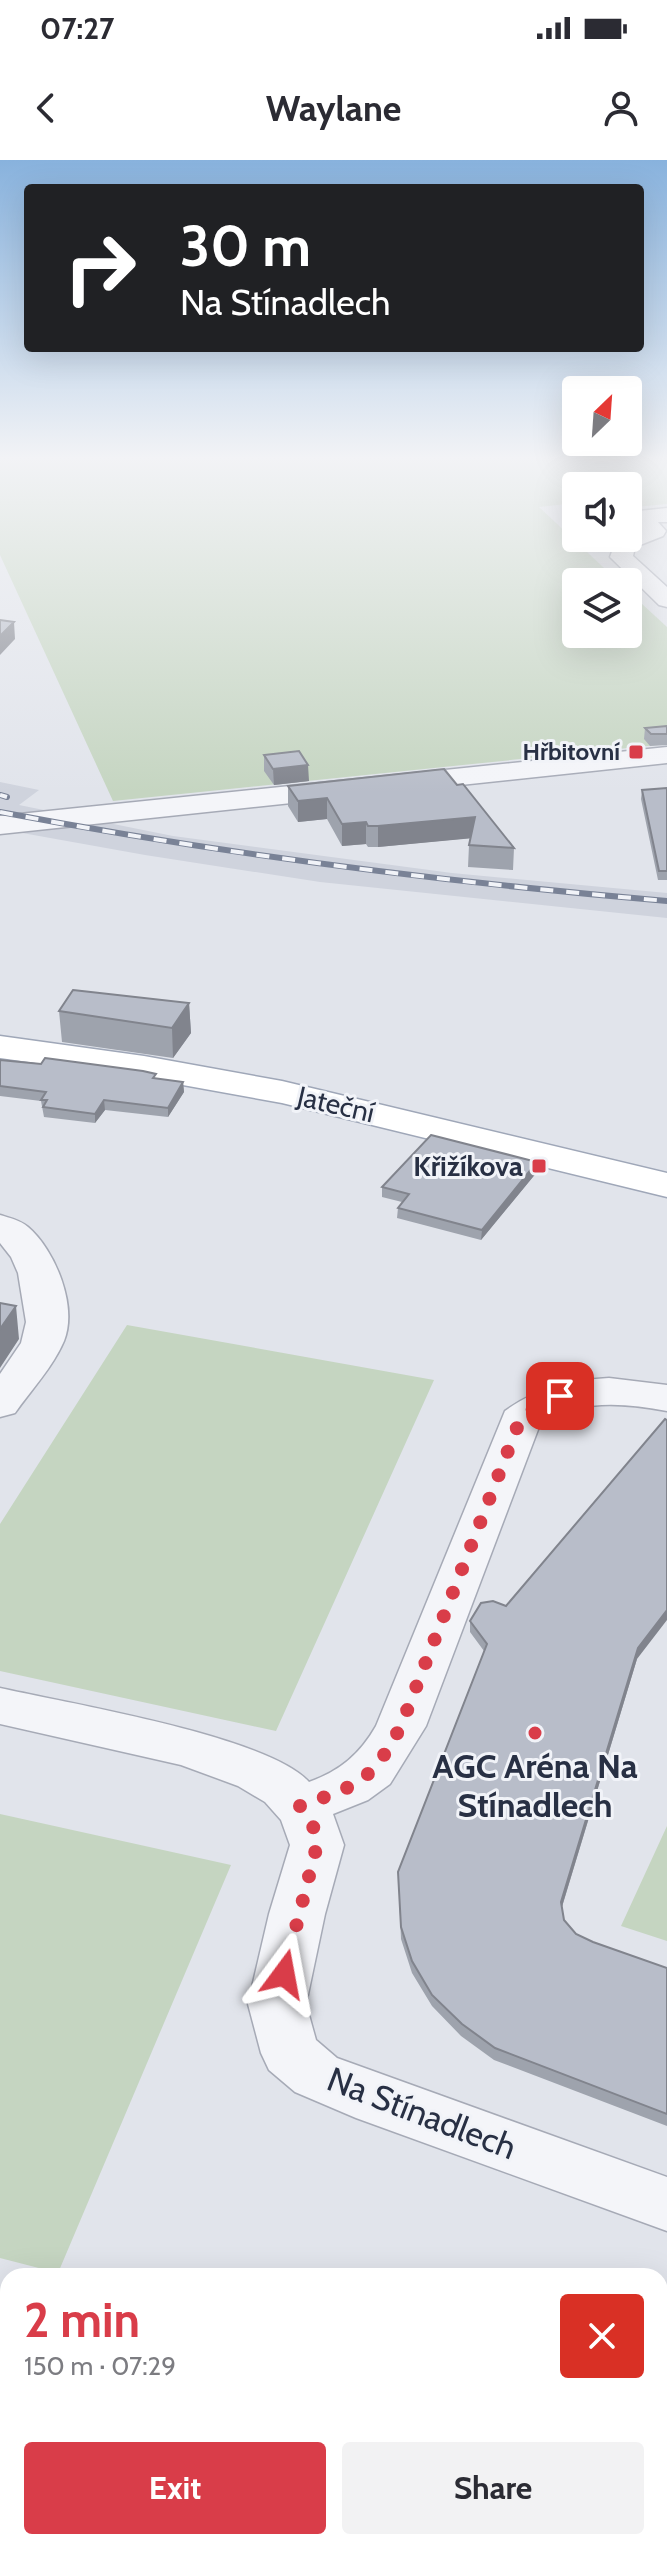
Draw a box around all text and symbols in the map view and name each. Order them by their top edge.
text: 07:27 [40,10,114,47]
icon: back [24,86,68,130]
text: Waylane [266,86,401,130]
icon: person [599,86,643,130]
text: 30 m [180,212,311,280]
icon: right [48,216,152,320]
text: Na Stínadlech [180,280,391,324]
north arrow [562,376,642,456]
map controls [562,376,642,648]
button: sound [562,472,642,552]
button: layers [562,568,642,648]
place label: Hřbitovní [522,737,620,766]
marker: Hřbitovní [627,743,645,761]
street label: Jateční [293,1078,378,1129]
place label: Křižíkova [413,1149,523,1183]
marker: Křižíkova [530,1157,548,1175]
pin [526,1362,594,1430]
icon: arrive [538,1374,582,1418]
marker: AGC Aréna Na Stínadlech [526,1724,544,1742]
place label: AGC Aréna Na Stínadlech [432,1745,638,1826]
position arrow [242,1932,326,2016]
street label: Na Stínadlech [322,2058,522,2168]
text: 2 min [24,2291,140,2349]
button: close [560,2294,644,2378]
text: 150 m · 07:29 [24,2350,176,2382]
button: Exit [24,2442,326,2534]
button: Share [342,2442,644,2534]

